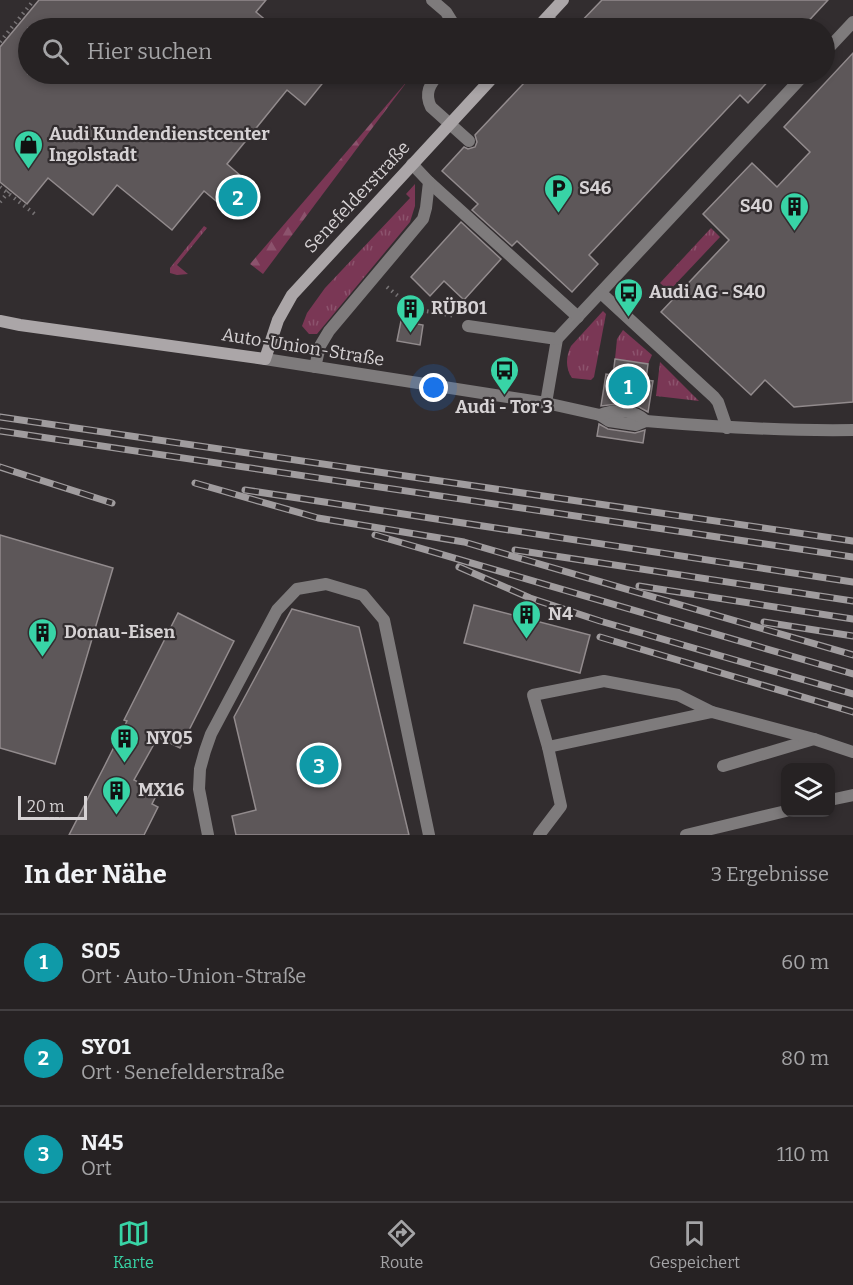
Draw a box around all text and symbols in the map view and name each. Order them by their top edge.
search box [18,18,835,84]
icon: search [39,35,72,68]
text: Hier suchen [87,38,212,65]
place label: Audi Kundendienstcenter Ingolstadt [49,123,270,166]
shop icon: Audi Kundendienstcenter Ingolstadt [12,128,44,170]
street label: Senefelderstraße [300,137,414,257]
parking icon: S46 [542,172,574,214]
pin: 2 [218,174,258,220]
place label: S46 [579,177,612,199]
building icon: S40 [778,190,810,232]
place label: S40 [740,195,773,217]
bus stop icon: Audi AG - S40 [612,276,644,318]
place label: Audi AG - S40 [649,281,766,303]
building icon: RÜB01 [394,292,426,334]
place label: RÜB01 [431,297,487,319]
street label: Auto-Union-Straße [220,323,386,371]
bus stop icon: Audi - Tor 3 [488,354,520,396]
pin: 1 [608,364,648,408]
your location [419,373,448,402]
place label: Audi - Tor 3 [455,396,553,418]
building icon: N4 [511,598,543,640]
place label: N4 [548,603,573,625]
building icon: Donau-Eisen [27,616,59,658]
place label: Donau-Eisen [64,621,175,643]
building icon: NY05 [109,722,141,764]
place label: NY05 [146,727,193,749]
pin: 3 [300,742,338,788]
map controls [781,763,835,817]
button: layers [781,763,835,817]
building icon: MX16 [101,774,133,816]
place label: MX16 [138,779,185,801]
scale bar [18,793,87,820]
text: 20 m [27,797,64,816]
text: In der Nähe [24,859,167,890]
text: 3 Ergebnisse [711,862,829,886]
text: S05 [81,937,120,964]
text: 1 [39,950,48,974]
text: 60 m [781,950,829,974]
text: Ort · Auto-Union-Straße [81,964,306,988]
text: SY01 [81,1033,131,1060]
text: 2 [38,1046,49,1070]
text: 80 m [781,1046,829,1070]
text: Ort · Senefelderstraße [81,1060,285,1084]
text: N45 [81,1129,123,1156]
text: 3 [38,1142,49,1166]
text: 110 m [777,1142,829,1166]
text: Ort [81,1156,112,1180]
tab: Karte [113,1217,154,1272]
tab: Route [380,1217,423,1272]
tab: Gespeichert [649,1217,740,1272]

